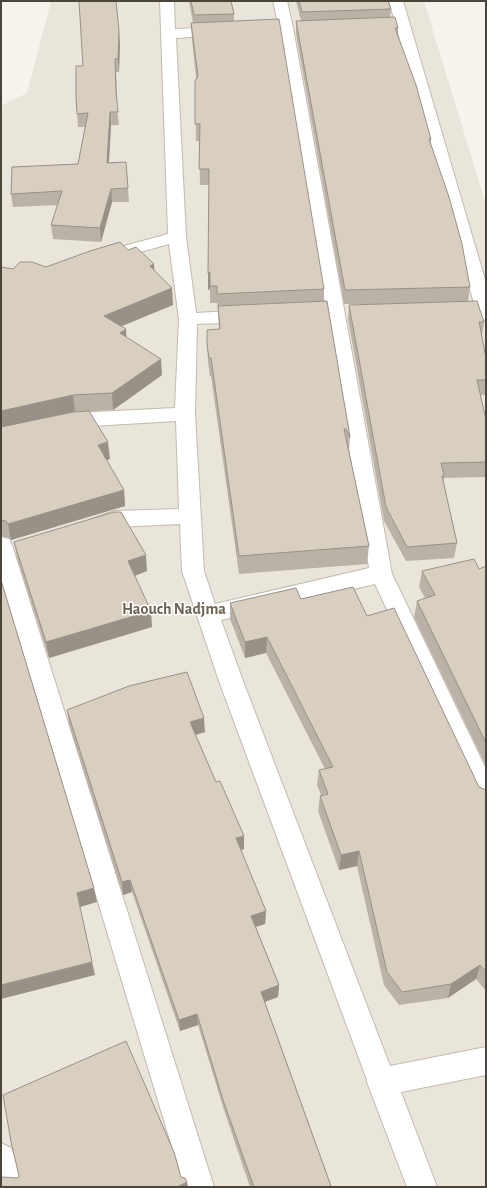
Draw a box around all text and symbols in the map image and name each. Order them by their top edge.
district label: Haouch Nadjma [122,601,226,618]

